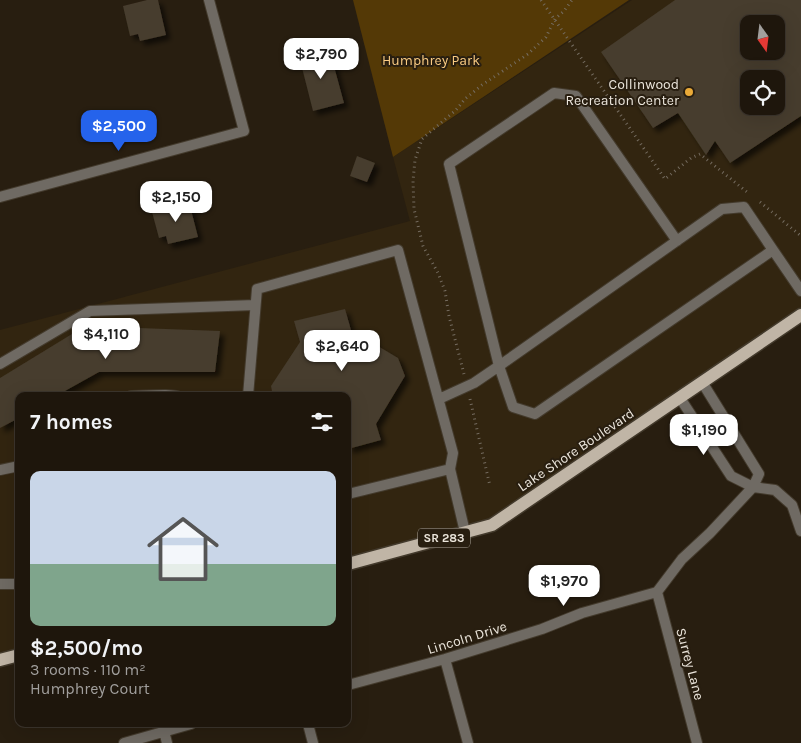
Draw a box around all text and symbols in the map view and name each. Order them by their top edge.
north arrow [740,15,785,60]
map controls [740,15,785,115]
pin: $2,790 [280,38,362,80]
text: $2,790 [295,44,347,63]
park label: Humphrey Park [382,52,480,69]
button: locate [740,70,785,115]
place label: Collinwood Recreation Center [565,76,680,109]
marker: Collinwood Recreation Center [683,86,695,98]
pin: $2,500 [78,110,160,152]
text: $2,500 [92,116,146,135]
pin: $2,150 [135,180,217,223]
text: $2,150 [151,187,201,206]
pin: $4,110 [65,318,147,360]
text: $4,110 [83,324,129,343]
pin: $2,640 [301,330,383,372]
text: $2,640 [315,336,369,355]
street label: Lake Shore Boulevard [515,405,637,495]
icon: filters [308,408,336,436]
text: 7 homes [30,410,113,434]
pin: $1,190 [663,414,745,456]
text: $1,190 [681,420,727,439]
icon: home [138,504,228,594]
road number: SR 283 [418,528,470,548]
pin: $1,970 [523,564,605,607]
text: $1,970 [540,571,588,590]
street label: Lincoln Drive [425,618,509,658]
street label: Surrey Lane [672,626,708,702]
text: $2,500/mo [30,636,143,660]
text: 3 rooms · 110 m² [30,660,146,679]
text: Humphrey Court [30,679,150,698]

